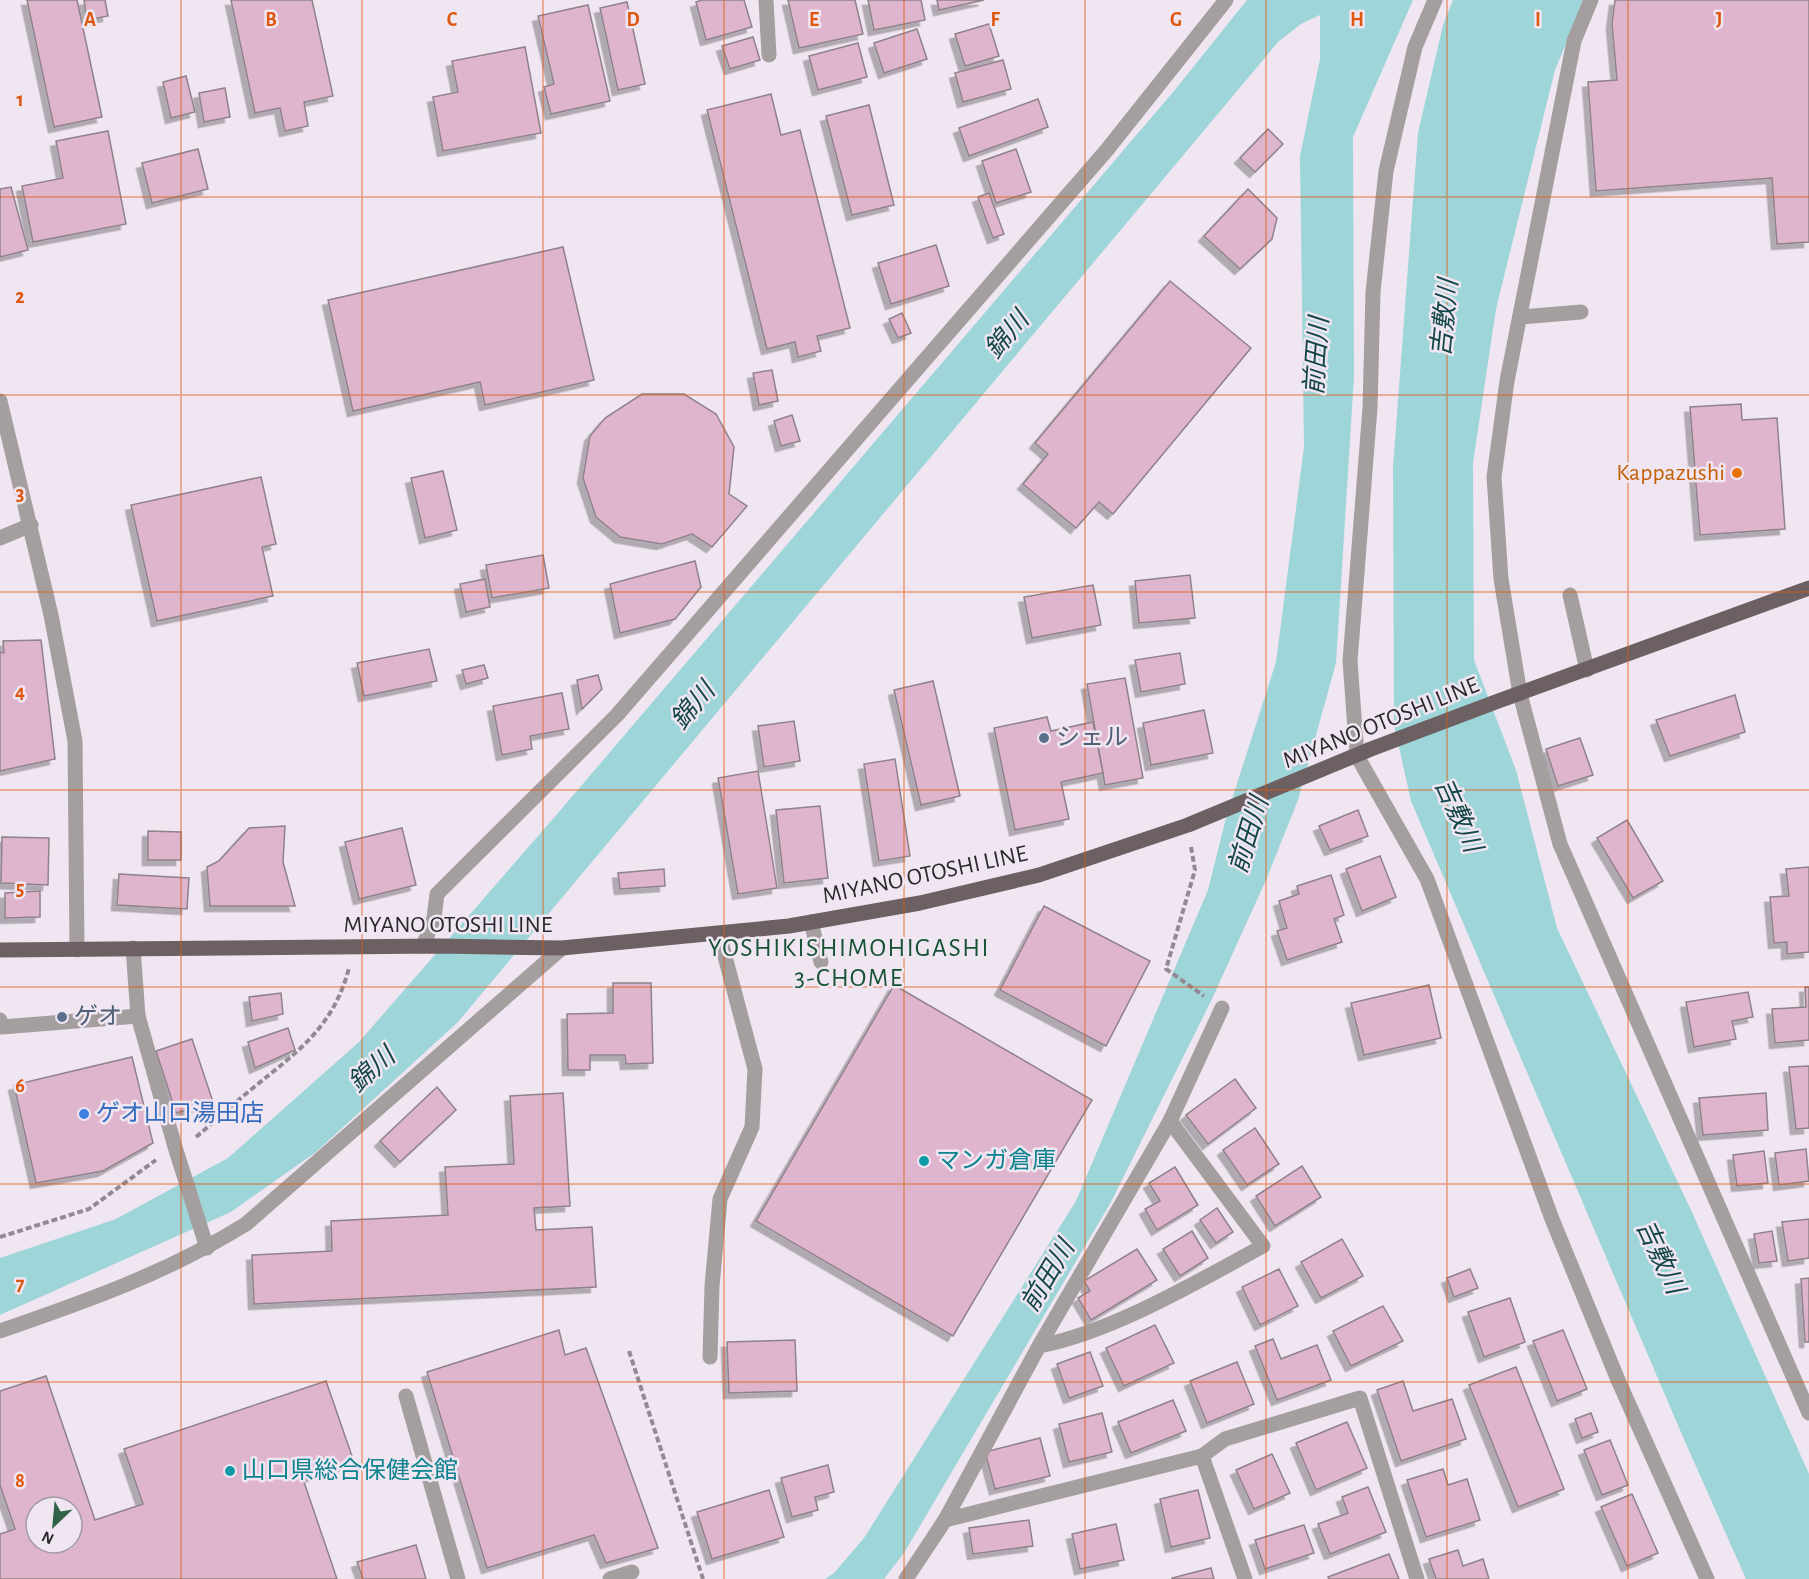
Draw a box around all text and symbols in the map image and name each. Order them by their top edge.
text: A [84,10,96,30]
text: B [265,10,277,30]
text: C [447,10,458,30]
text: D [626,10,640,30]
text: E [809,10,819,30]
text: F [990,10,1000,30]
text: G [1170,10,1182,30]
text: H [1350,10,1364,30]
text: I [1535,10,1541,30]
text: J [1716,10,1722,30]
text: 1 [16,90,24,110]
water label: 吉敷川 [1427,275,1462,358]
text: 2 [15,287,25,307]
water label: 錦川 [980,304,1036,363]
water label: 前田川 [1300,313,1333,396]
place label: Kappazushi [1616,461,1725,485]
marker: Kappazushi [1730,466,1744,480]
text: 3 [16,484,24,504]
street label: MIYANO OTOSHI LINE [1280,673,1483,773]
water label: 錦川 [666,675,722,734]
text: 4 [15,682,25,702]
place label: シェル [1056,726,1128,750]
marker: シェル [1037,731,1051,745]
water label: 吉敷川 [1430,774,1488,859]
water label: 前田川 [1224,791,1274,876]
street label: MIYANO OTOSHI LINE [820,841,1030,908]
text: 5 [16,879,24,899]
street label: MIYANO OTOSHI LINE [344,913,553,937]
district label: YOSHIKISHIMOHIGASHI 3-CHOME [708,935,990,991]
place label: ゲオ [74,1004,122,1029]
marker: ゲオ [55,1010,69,1024]
water label: 錦川 [343,1040,402,1097]
text: 6 [15,1076,25,1096]
place label: ゲオ山口湯田店 [96,1100,264,1126]
marker: ゲオ山口湯田店 [77,1107,91,1121]
place label: マンガ倉庫 [936,1147,1056,1173]
marker: マンガ倉庫 [917,1154,931,1168]
water label: 吉敷川 [1632,1216,1690,1301]
water label: 前田川 [1016,1233,1081,1316]
text: 7 [16,1274,25,1294]
place label: 山口県総合保健会館 [242,1457,458,1483]
marker: 山口県総合保健会館 [223,1464,237,1478]
text: 8 [15,1471,25,1491]
north arrow [24,1495,84,1555]
text: N [39,1528,56,1547]

